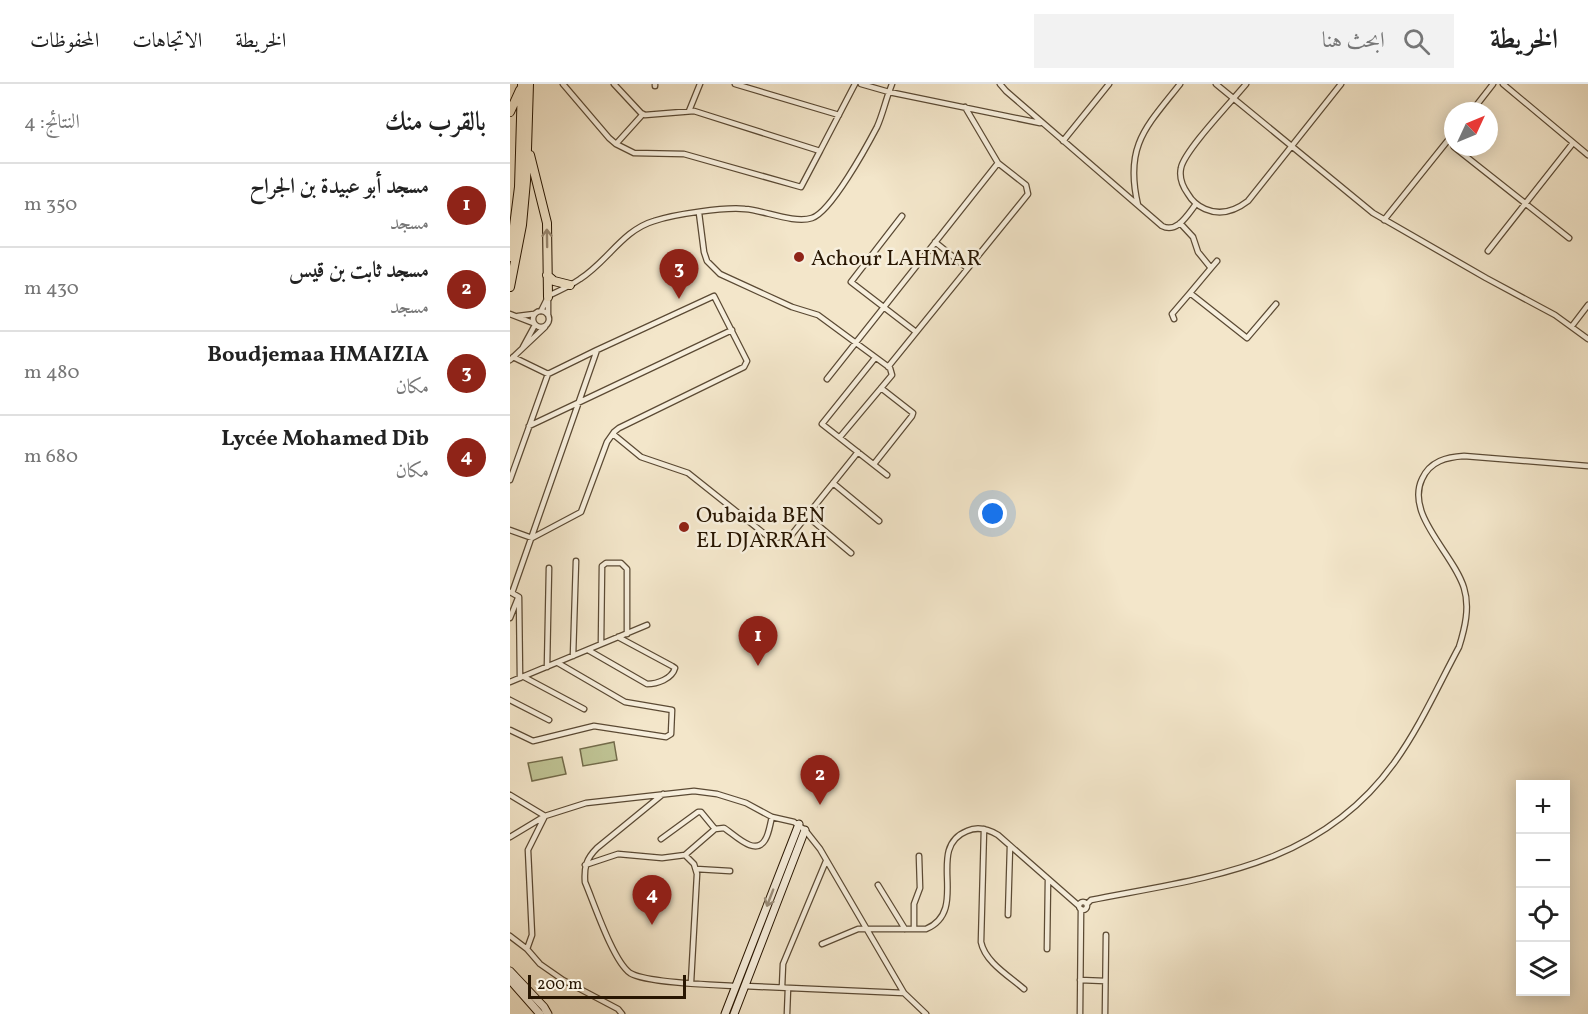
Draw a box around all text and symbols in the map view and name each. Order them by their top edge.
search box [1034,14,1454,68]
text: الخريطة [1490,21,1558,60]
icon: search [1400,25,1433,58]
text: ابحث هنا [1322,26,1385,57]
text: المحفوظات [30,27,99,56]
text: الاتجاهات [132,27,202,56]
text: الخريطة [235,27,286,56]
north arrow [1444,102,1498,156]
text: بالقرب منك [385,105,486,141]
text: النتائج: 4 [24,109,80,137]
text: مسجد أبو عبيدة بن الجراح [250,172,429,203]
text: 350 m [24,191,77,219]
text: 1 [462,191,471,219]
text: مسجد [390,210,429,238]
one-way arrow [541,229,553,249]
place label: Achour LAHMAR [811,244,982,275]
pin: 3 [660,250,698,299]
marker: Achour LAHMAR [792,250,806,264]
text: مسجد ثابت بن قيس [289,256,429,287]
text: 430 m [24,275,79,303]
text: 2 [461,275,472,303]
text: مسجد [390,294,429,322]
text: Boudjemaa HMAIZIA [207,340,429,371]
text: 480 m [24,359,79,387]
text: 3 [461,359,472,387]
text: مكان [395,374,429,402]
text: Lycée Mohamed Dib [221,424,429,455]
text: 680 m [24,443,78,471]
text: 4 [460,443,473,471]
text: مكان [395,458,429,486]
your location [978,499,1007,528]
place label: Oubaida BEN EL DJARRAH [696,501,827,557]
marker: Oubaida BEN EL DJARRAH [677,520,691,534]
pin: 1 [738,616,778,666]
pin: 2 [800,756,840,805]
map controls [1516,780,1570,996]
button: + [1516,780,1570,834]
button: − [1516,834,1570,888]
pin: 4 [632,876,672,925]
button: locate [1516,888,1570,942]
one-way arrow [764,889,775,907]
button: layers [1516,942,1570,996]
scale bar [528,972,686,1000]
text: 200 m [537,974,582,996]

